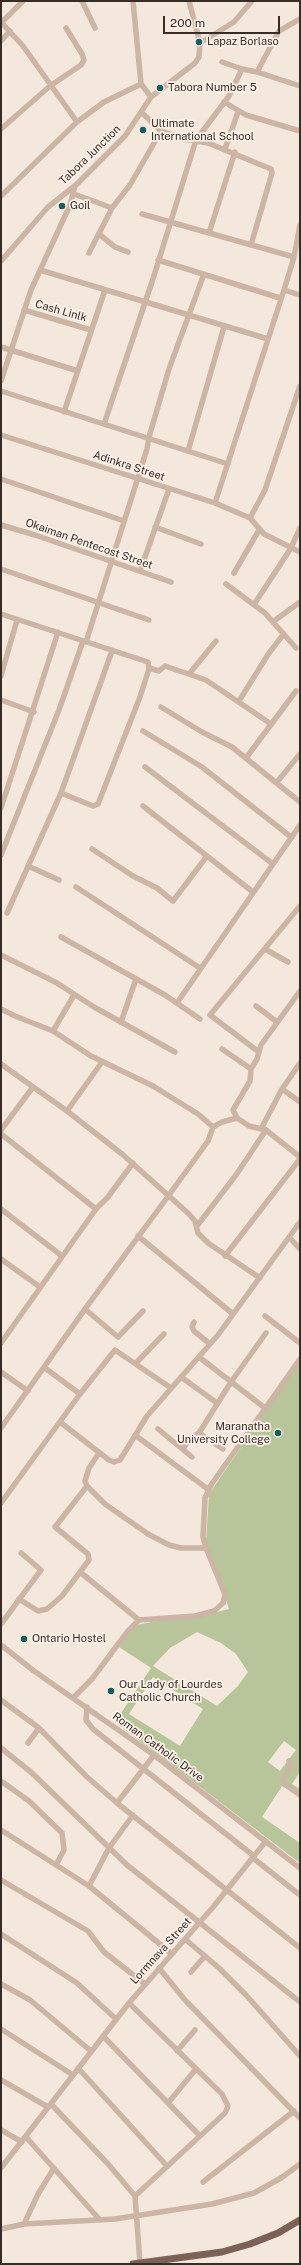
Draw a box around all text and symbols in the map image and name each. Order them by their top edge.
scale bar [165,8,282,34]
text: 200 m [170,16,205,30]
place label: Lapaz Borlaso [207,35,279,49]
marker: Lapaz Borlaso [194,37,204,47]
place label: Tabora Number 5 [168,81,257,95]
marker: Tabora Number 5 [155,83,165,93]
place label: Ultimate International School [151,117,254,143]
street label: Tabora Junction [57,122,123,188]
marker: Ultimate International School [138,125,148,135]
place label: Goil [70,199,90,213]
marker: Goil [57,201,67,211]
street label: Cash Linlk [34,297,88,325]
street label: Adinkra Street [91,448,167,484]
street label: Okaiman Pentecost Street [24,516,154,572]
place label: Maranatha University College [177,1420,270,1446]
marker: Maranatha University College [273,1428,283,1438]
place label: Ontario Hostel [32,1632,106,1646]
marker: Ontario Hostel [19,1634,29,1644]
place label: Our Lady of Lourdes Catholic Church [119,1678,222,1704]
marker: Our Lady of Lourdes Catholic Church [106,1686,116,1696]
street label: Roman Catholic Drive [110,1710,206,1784]
street label: Lormnava Street [128,1915,194,1987]

